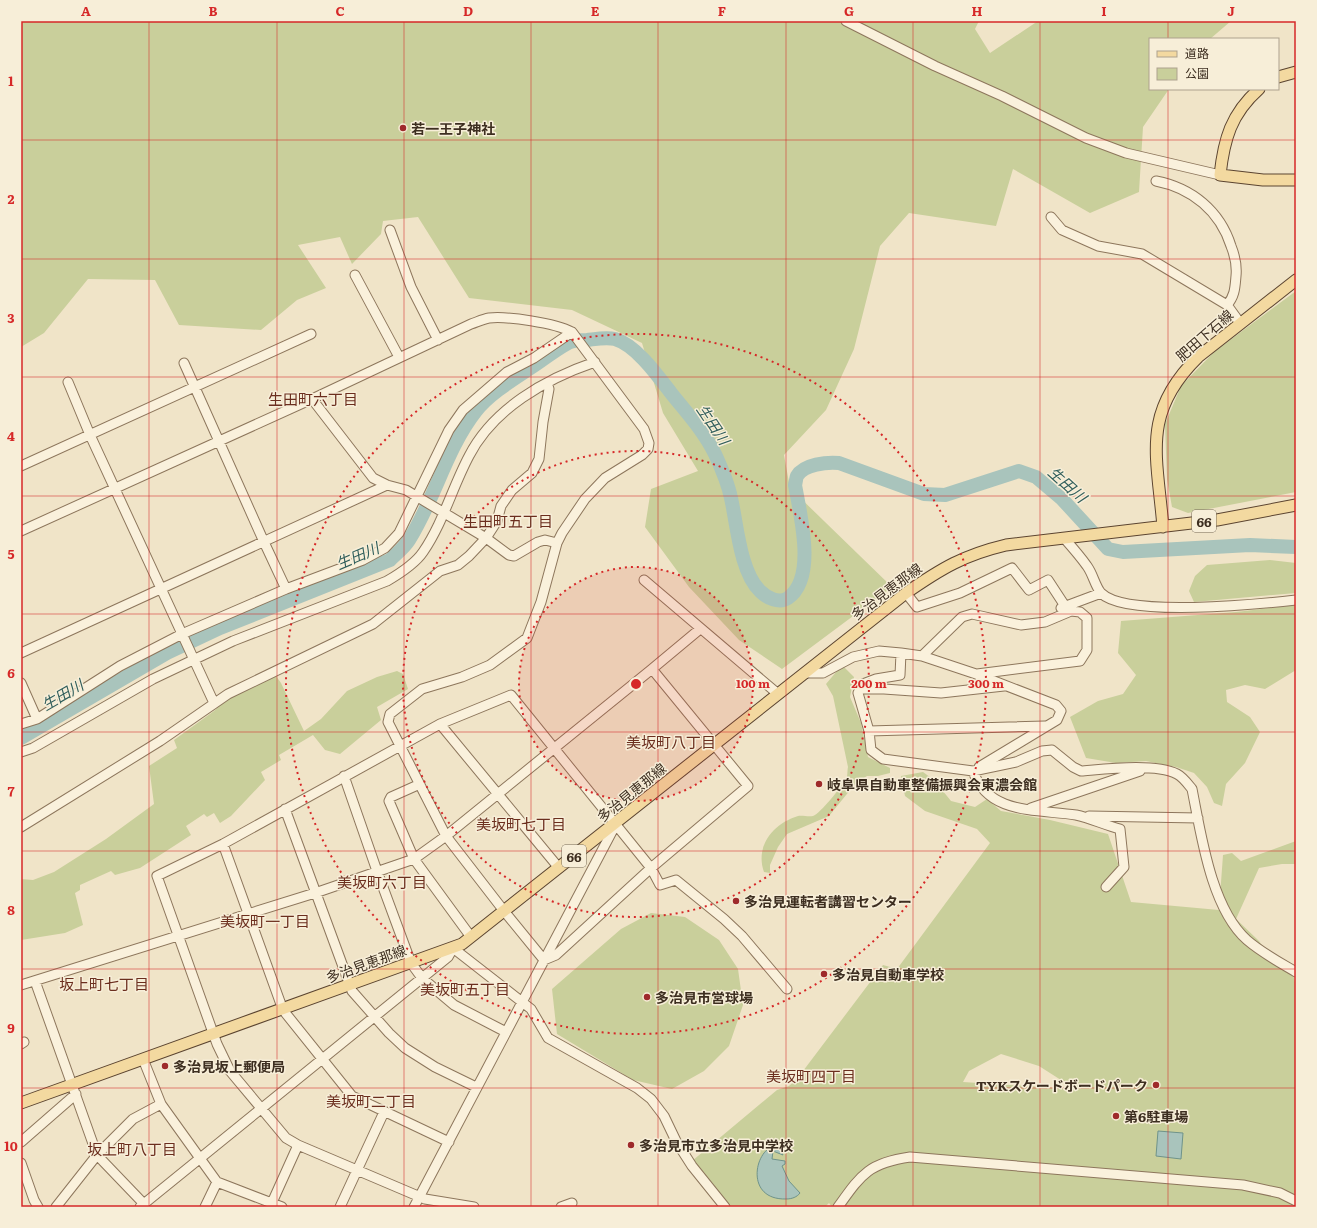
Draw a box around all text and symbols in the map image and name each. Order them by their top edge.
text: A [81,1,91,20]
text: B [209,1,218,20]
text: C [335,1,345,20]
text: D [463,1,473,20]
text: E [591,1,600,20]
text: F [718,1,726,20]
text: G [844,1,854,20]
text: H [972,1,983,20]
text: I [1101,1,1107,20]
text: J [1227,1,1235,20]
legend [1149,38,1279,90]
text: 道路 [1185,44,1209,62]
text: 公園 [1185,64,1209,82]
text: 1 [8,71,14,90]
place label: 若一王子神社 [411,118,495,138]
marker: 若一王子神社 [398,123,408,133]
text: 2 [8,189,15,208]
street label: 肥田下石線 [1171,304,1237,366]
text: 3 [7,308,15,327]
district label: 生田町六丁目 [268,387,358,410]
water label: 生田川 [692,399,737,451]
text: 4 [7,426,15,445]
water label: 生田川 [1044,460,1094,509]
district label: 生田町五丁目 [463,509,553,532]
road number: 66 [1192,510,1216,532]
water label: 生田川 [332,535,384,574]
text: 5 [7,544,15,563]
street label: 多治見恵那線 [846,558,926,624]
text: 6 [7,663,15,682]
water label: 生田川 [37,672,89,715]
text: 100 m [736,674,770,692]
text: 200 m [851,674,887,692]
text: 300 m [968,674,1004,692]
centre of rings [629,677,643,691]
district label: 美坂町八丁目 [626,730,716,753]
street label: 多治見恵那線 [592,758,670,826]
place label: 岐阜県自動車整備振興会東濃会館 [827,774,1037,794]
marker: 岐阜県自動車整備振興会東濃会館 [814,779,824,789]
text: 7 [7,781,15,800]
district label: 美坂町七丁目 [476,812,566,835]
road number: 66 [562,845,586,867]
district label: 美坂町六丁目 [337,870,427,893]
place label: 多治見運転者講習センター [744,891,912,911]
marker: 多治見運転者講習センター [731,896,741,906]
text: 8 [7,900,15,919]
district label: 美坂町一丁目 [220,909,310,932]
street label: 多治見恵那線 [323,939,409,987]
place label: 多治見自動車学校 [832,964,944,984]
marker: 多治見自動車学校 [819,969,829,979]
district label: 坂上町七丁目 [59,972,149,995]
district label: 美坂町五丁目 [420,977,510,1000]
place label: 多治見市営球場 [655,987,753,1007]
marker: 多治見市営球場 [642,992,652,1002]
text: 9 [7,1018,15,1037]
place label: 多治見坂上郵便局 [173,1056,285,1076]
marker: 多治見坂上郵便局 [160,1061,170,1071]
district label: 美坂町四丁目 [766,1064,856,1087]
place label: TYKスケードボードパーク [976,1075,1148,1095]
marker: TYKスケードボードパーク [1151,1080,1161,1090]
district label: 美坂町二丁目 [326,1089,416,1112]
place label: 第6駐車場 [1124,1106,1188,1126]
marker: 第6駐車場 [1111,1111,1121,1121]
place label: 多治見市立多治見中学校 [639,1135,793,1155]
text: 10 [4,1136,18,1155]
district label: 坂上町八丁目 [87,1137,177,1160]
marker: 多治見市立多治見中学校 [626,1140,636,1150]

